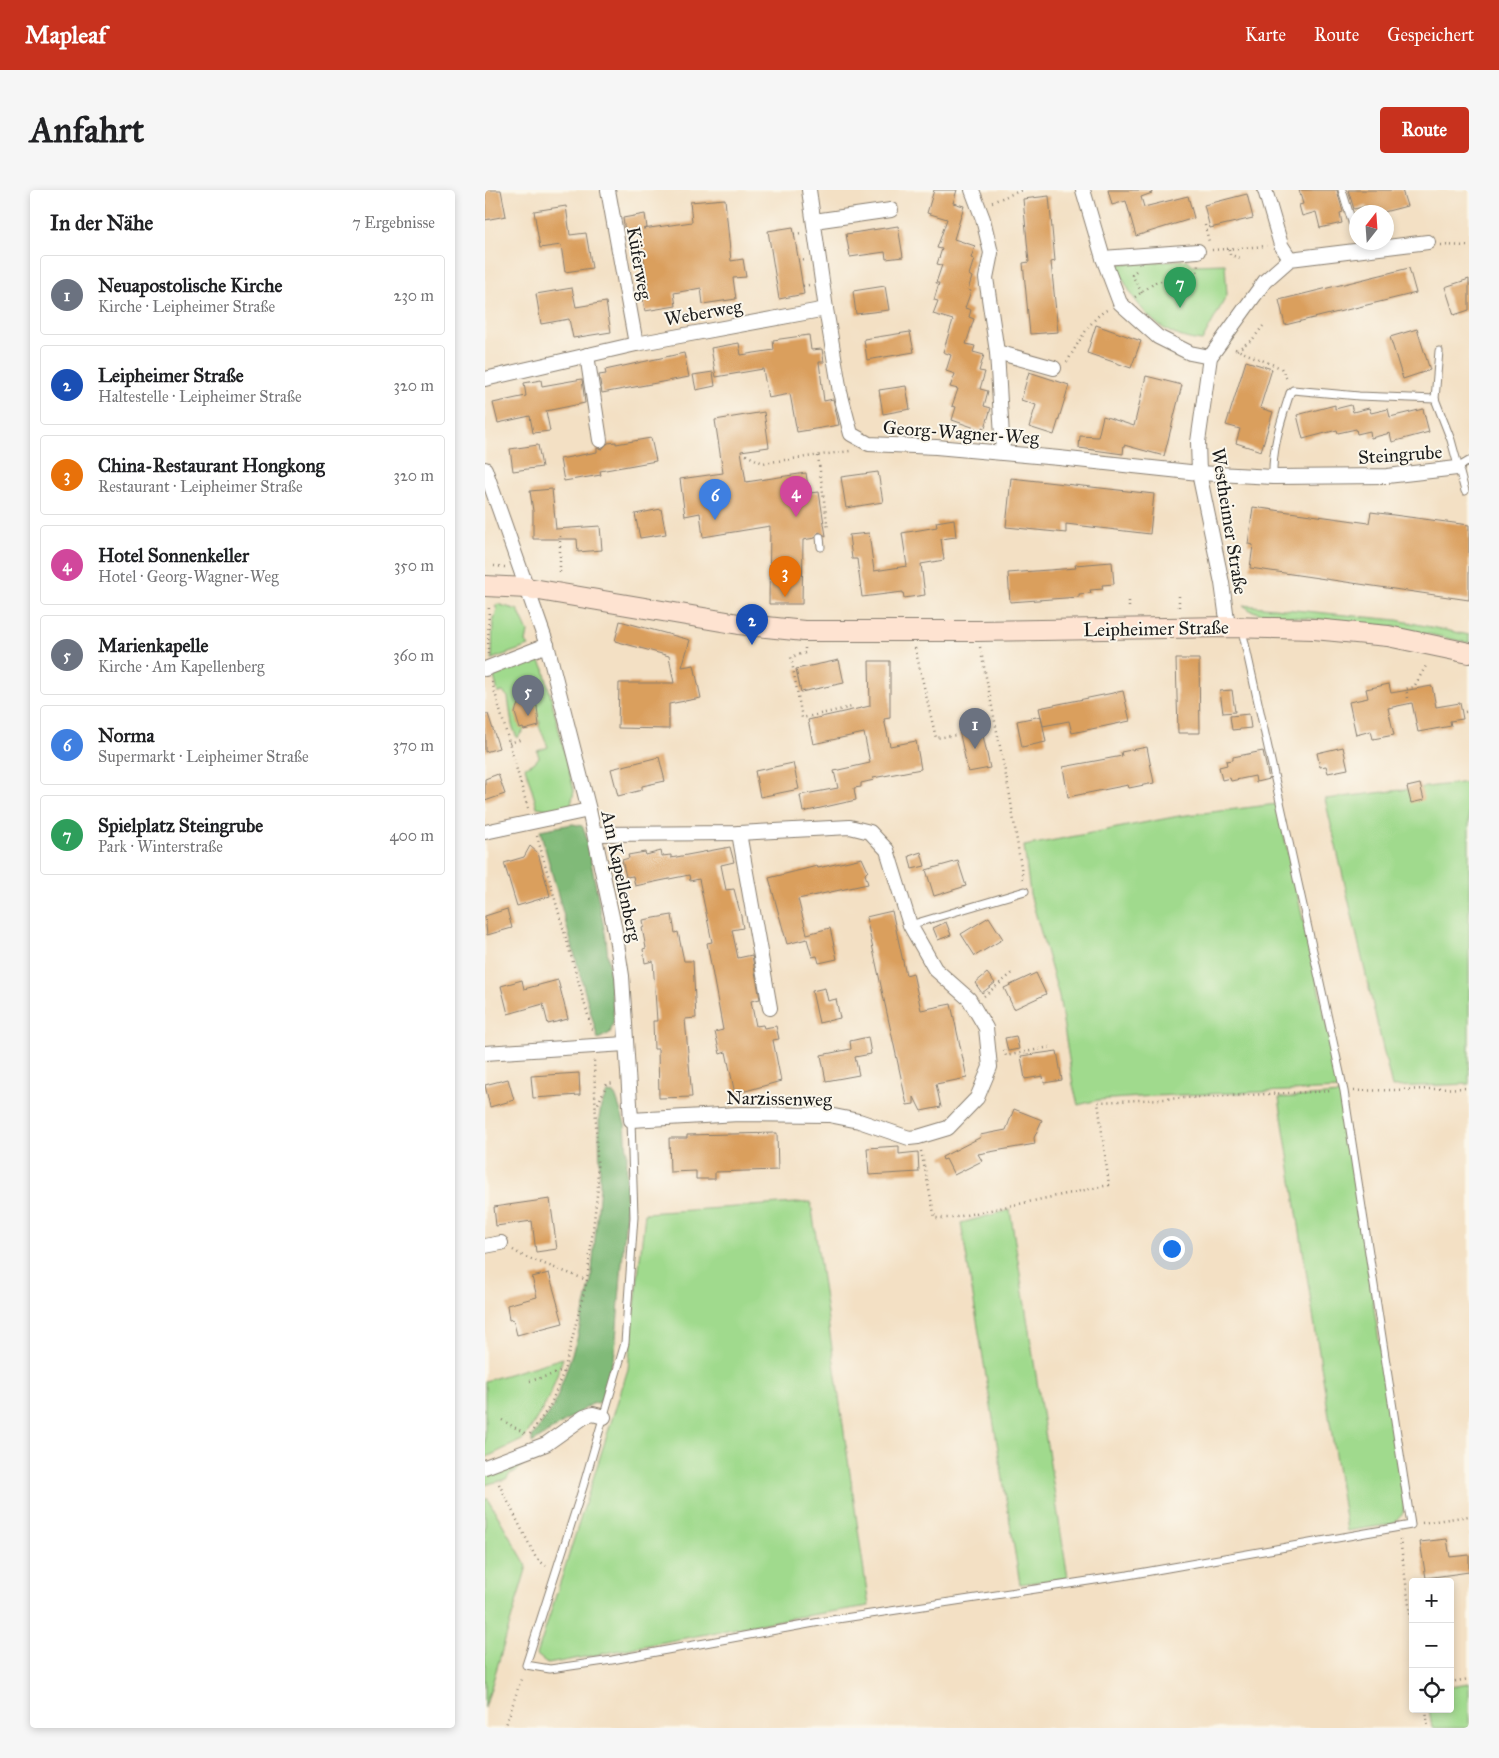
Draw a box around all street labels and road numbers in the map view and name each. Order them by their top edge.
street label: Küferweg [621,225,657,302]
street label: Weberweg [662,294,744,332]
street label: Georg-Wagner-Weg [882,416,1040,450]
street label: Steingrube [1357,440,1443,470]
street label: Westheimer Straße [1207,446,1252,596]
street label: Leipheimer Straße [1083,616,1229,641]
street label: Am Kapellenberg [595,808,647,944]
street label: Narzissenweg [726,1086,832,1112]

